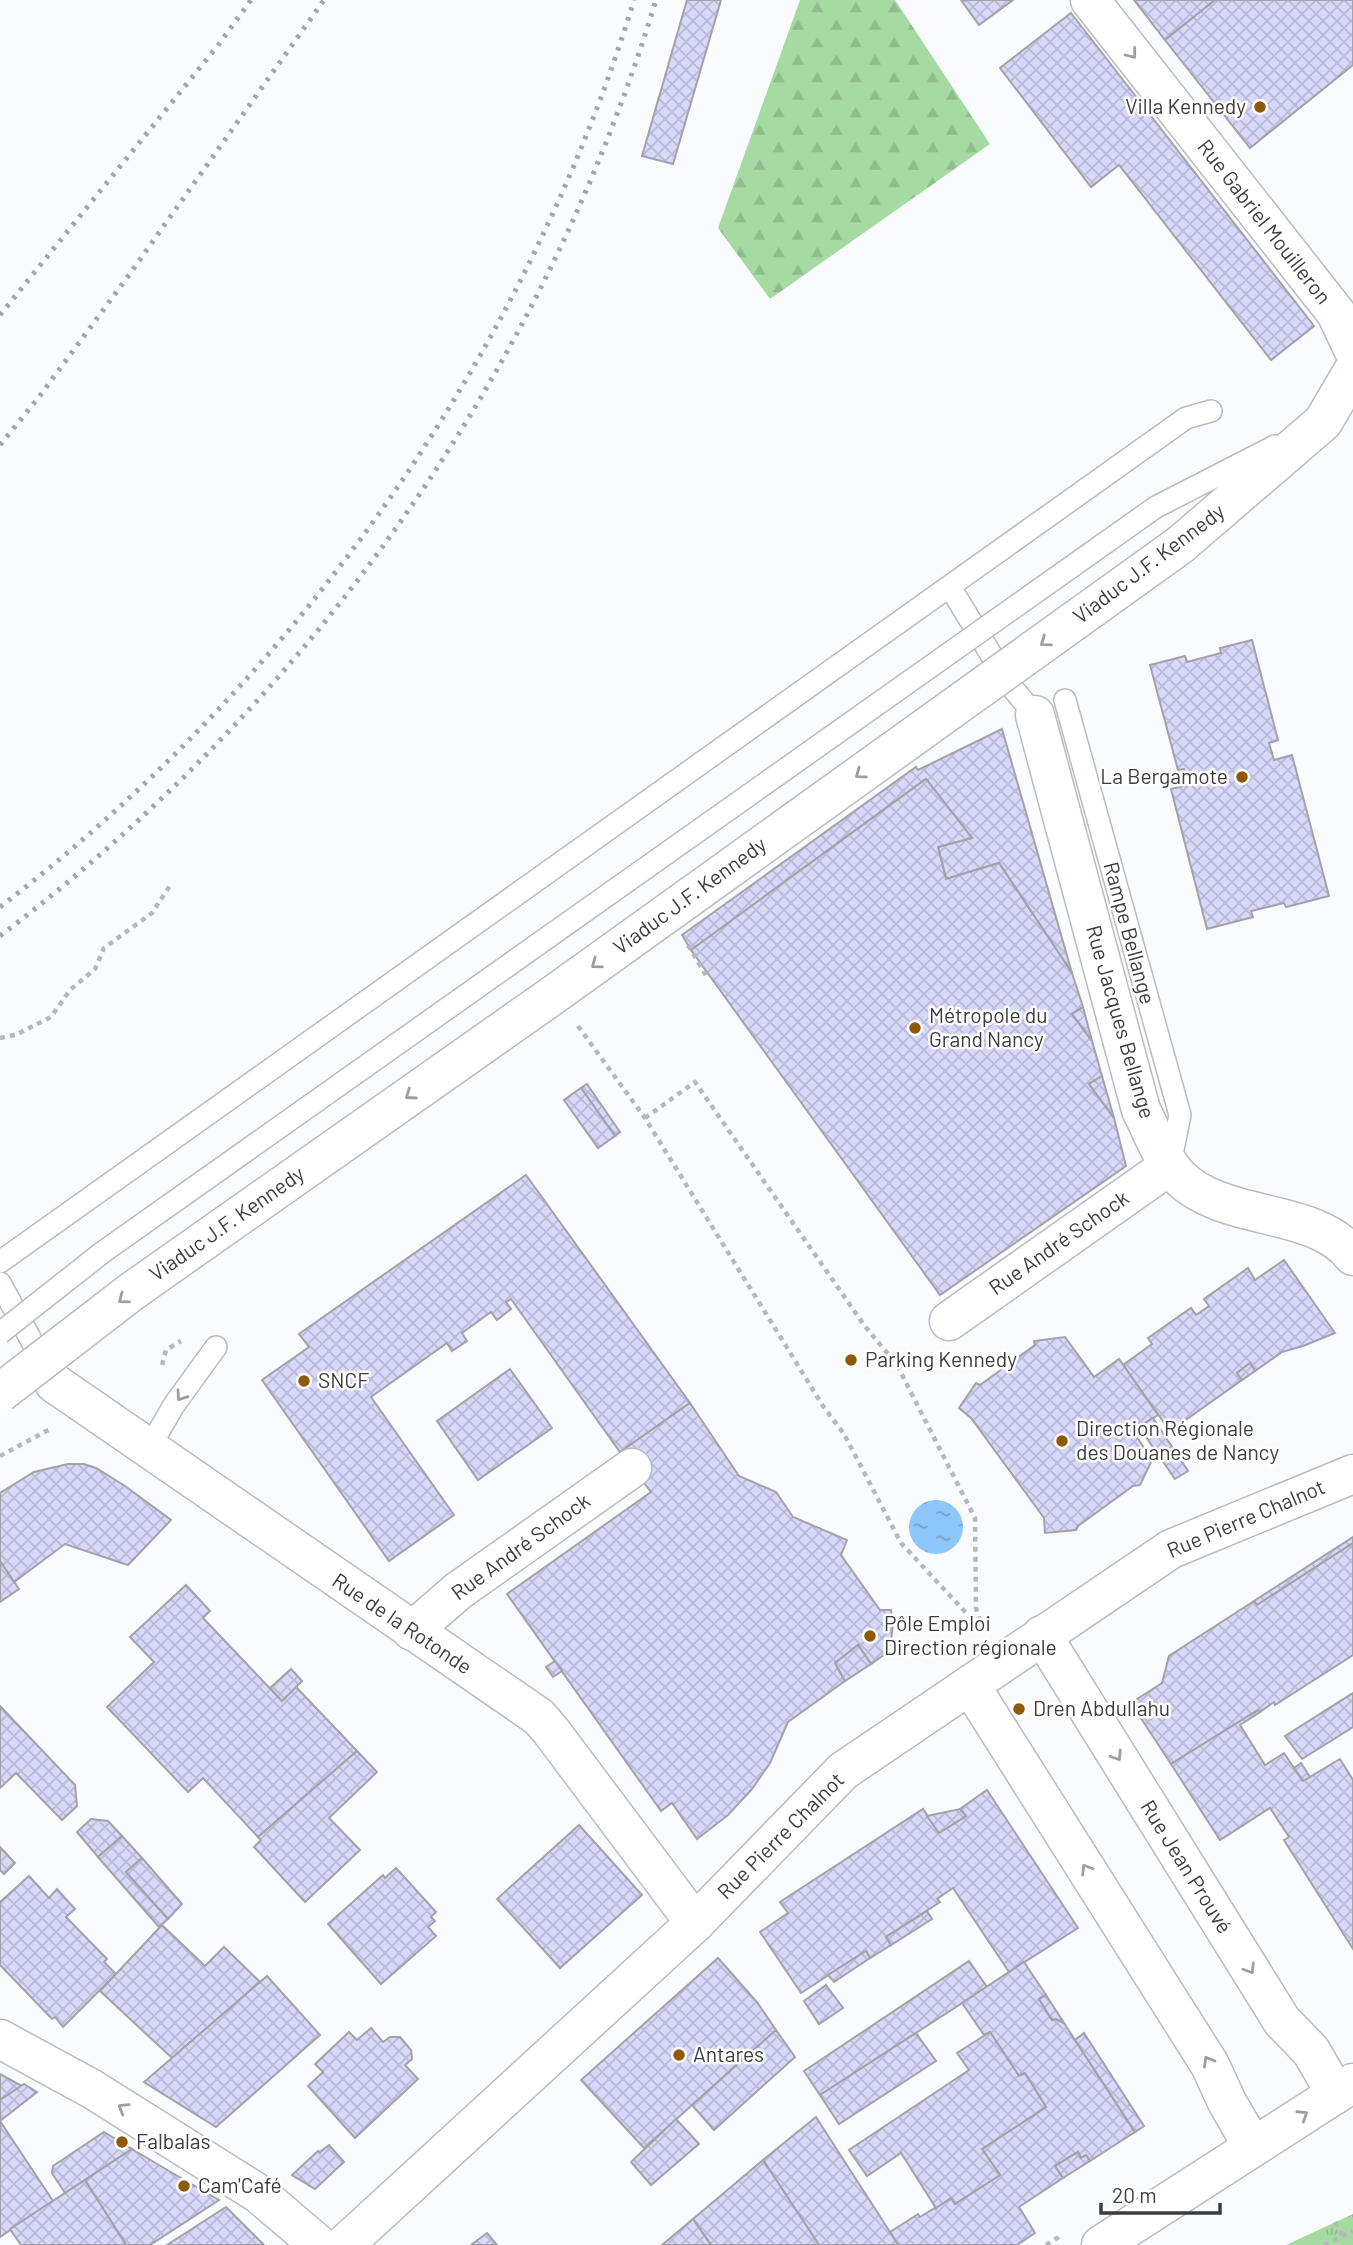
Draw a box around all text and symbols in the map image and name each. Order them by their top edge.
one-way arrow [1124,46,1137,58]
place label: Villa Kennedy [1125,93,1246,118]
marker: Villa Kennedy [1252,99,1268,115]
street label: Rue Gabriel Mouilleron [1193,134,1337,308]
street label: Viaduc J.F. Kennedy [1067,498,1229,628]
one-way arrow [1040,634,1053,646]
place label: La Bergamote [1100,763,1228,788]
one-way arrow [855,766,868,778]
marker: La Bergamote [1234,769,1250,785]
street label: Viaduc J.F. Kennedy [608,831,771,959]
street label: Rampe Bellange [1099,859,1161,1007]
street label: Rue Jacques Bellange [1082,922,1161,1121]
one-way arrow [591,956,604,968]
place label: Métropole du Grand Nancy [929,1002,1048,1051]
marker: Métropole du Grand Nancy [907,1020,923,1036]
one-way arrow [405,1087,418,1099]
street label: Viaduc J.F. Kennedy [144,1160,309,1286]
street label: Rue André Schock [983,1184,1133,1299]
one-way arrow [118,1290,131,1303]
place label: Parking Kennedy [865,1346,1017,1371]
marker: Parking Kennedy [843,1352,859,1368]
place label: SNCF [318,1367,369,1392]
marker: SNCF [296,1373,312,1389]
one-way arrow [177,1388,189,1401]
place label: Direction Régionale des Douanes de Nancy [1076,1415,1279,1464]
marker: Direction Régionale des Douanes de Nancy [1054,1433,1070,1449]
street label: Rue Pierre Chalnot [1163,1473,1328,1562]
street label: Rue André Schock [446,1487,594,1604]
street label: Rue de la Rotonde [328,1567,477,1679]
place label: Pôle Emploi Direction régionale [884,1610,1057,1659]
marker: Pôle Emploi Direction régionale [862,1628,878,1644]
place label: Dren Abdullahu [1033,1695,1170,1720]
marker: Dren Abdullahu [1011,1701,1027,1717]
one-way arrow [1109,1748,1122,1761]
street label: Rue Pierre Chalnot [711,1766,848,1903]
street label: Rue Jean Prouvé [1136,1795,1238,1937]
one-way arrow [1082,1864,1095,1877]
one-way arrow [1242,1962,1255,1975]
place label: Antares [693,2041,764,2066]
marker: Antares [671,2047,687,2063]
one-way arrow [1203,2056,1216,2069]
one-way arrow [117,2104,130,2117]
one-way arrow [1295,2111,1308,2124]
place label: Falbalas [136,2128,211,2153]
marker: Falbalas [114,2134,130,2150]
place label: Cam'Café [198,2172,282,2197]
scale bar [1101,2172,1220,2216]
marker: Cam'Café [176,2178,192,2194]
text: 20 m [1112,2182,1157,2207]

